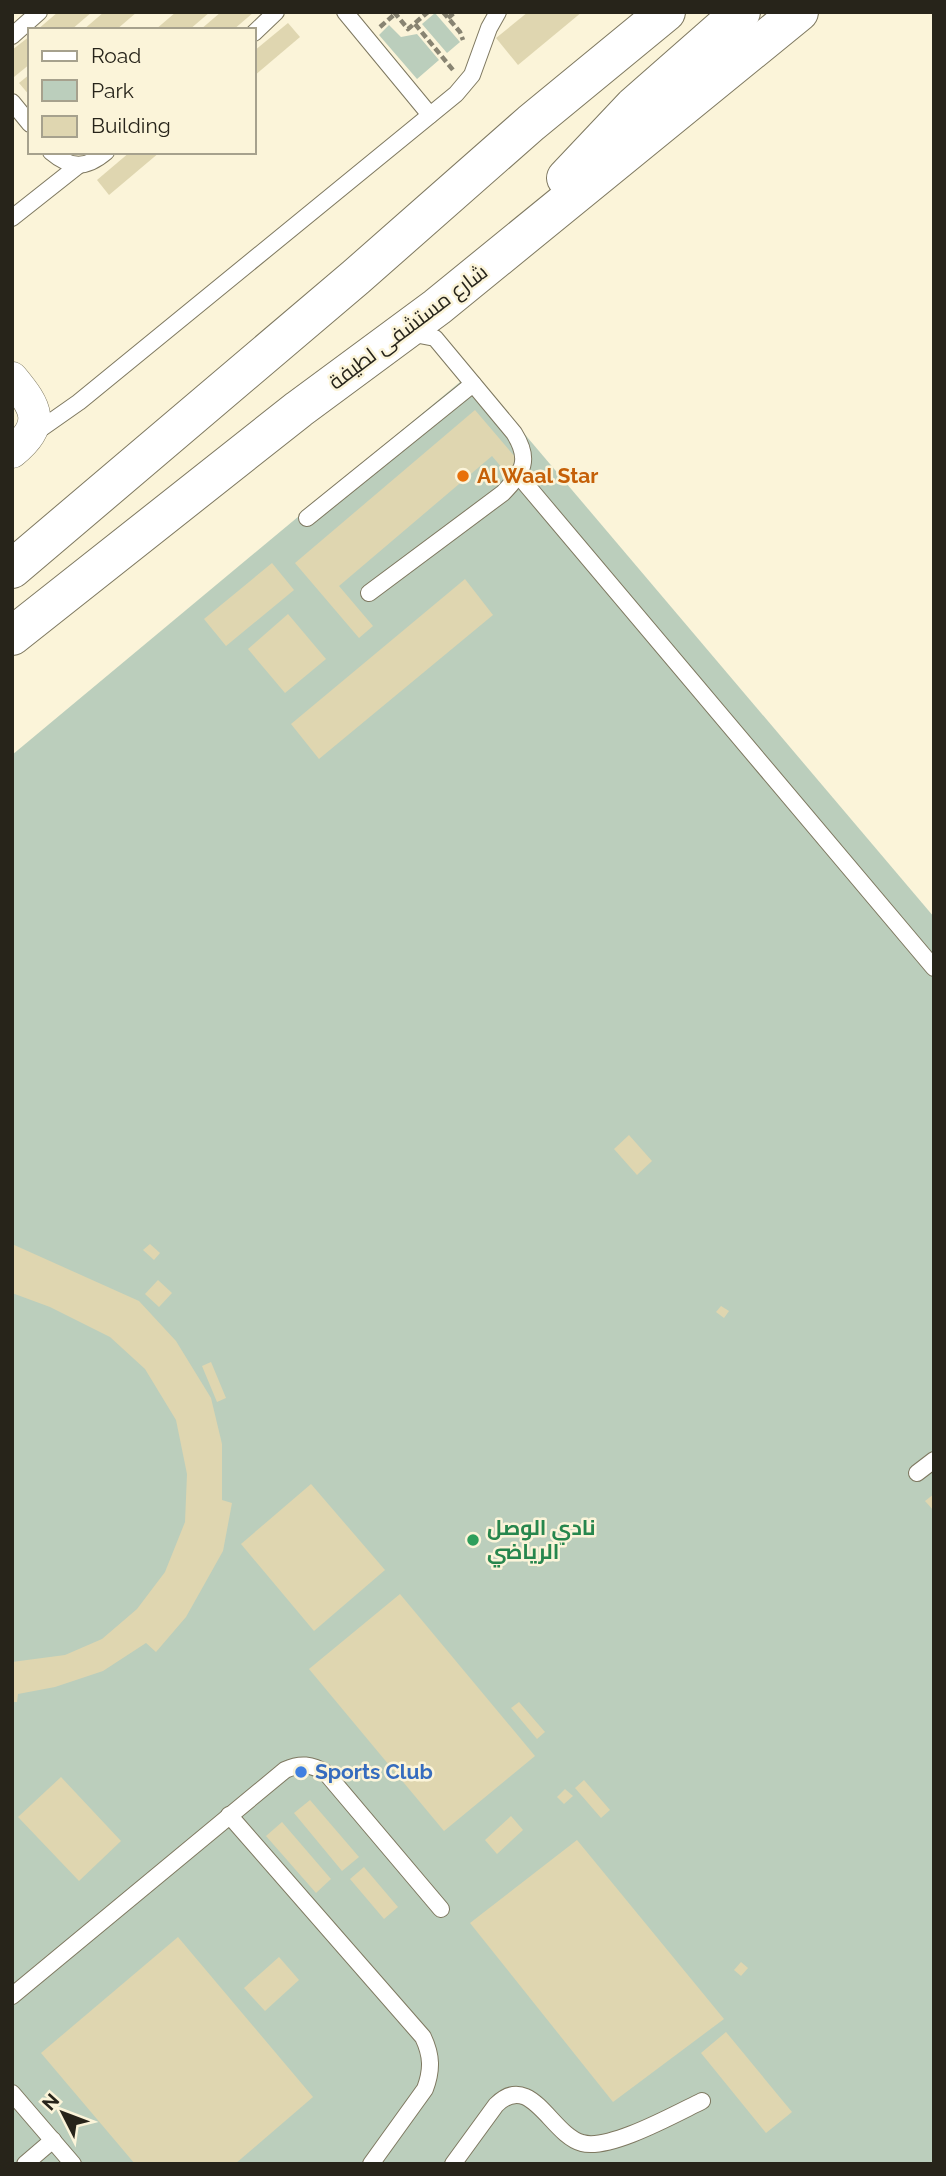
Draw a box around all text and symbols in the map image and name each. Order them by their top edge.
legend [28,28,256,154]
text: Road [91,43,141,68]
text: Park [91,78,134,103]
text: Building [91,113,171,138]
street label: شارع مستشفى لطيفة [323,259,493,396]
place label: Al Waal Star [477,463,598,488]
marker: Al Waal Star [455,468,471,484]
place label: نادي الوصل الرياضي [487,1515,595,1568]
marker: نادي الوصل الرياضي [465,1532,481,1548]
place label: Sports Club [315,1759,433,1784]
marker: Sports Club [293,1764,309,1780]
north arrow [28,2078,98,2148]
text: N [37,2089,63,2114]

